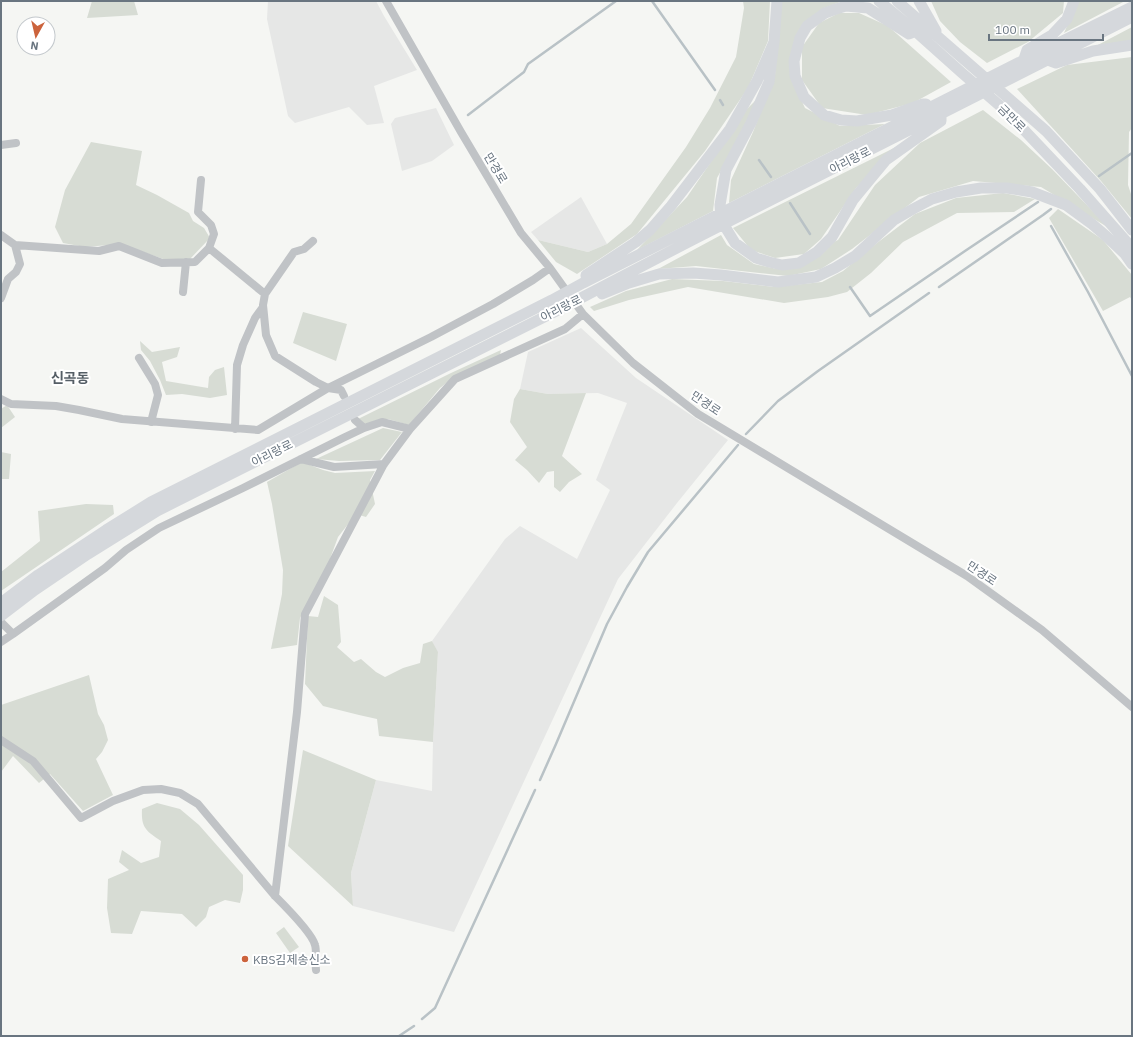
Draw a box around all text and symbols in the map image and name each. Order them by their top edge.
north arrow [16,16,56,56]
scale bar [989,16,1103,42]
text: 100 m [995,22,1030,37]
text: N [30,38,40,53]
street label: 금만로 [995,101,1029,135]
street label: 아리랑로 [827,143,873,177]
street label: 만경로 [481,150,511,186]
street label: 아리랑로 [538,291,584,325]
district label: 신곡동 [51,369,89,387]
street label: 만경로 [688,388,724,418]
street label: 아리랑로 [249,436,295,470]
street label: 만경로 [964,558,1000,588]
place label: KBS김제송신소 [253,952,331,967]
marker: KBS김제송신소 [240,954,250,964]

